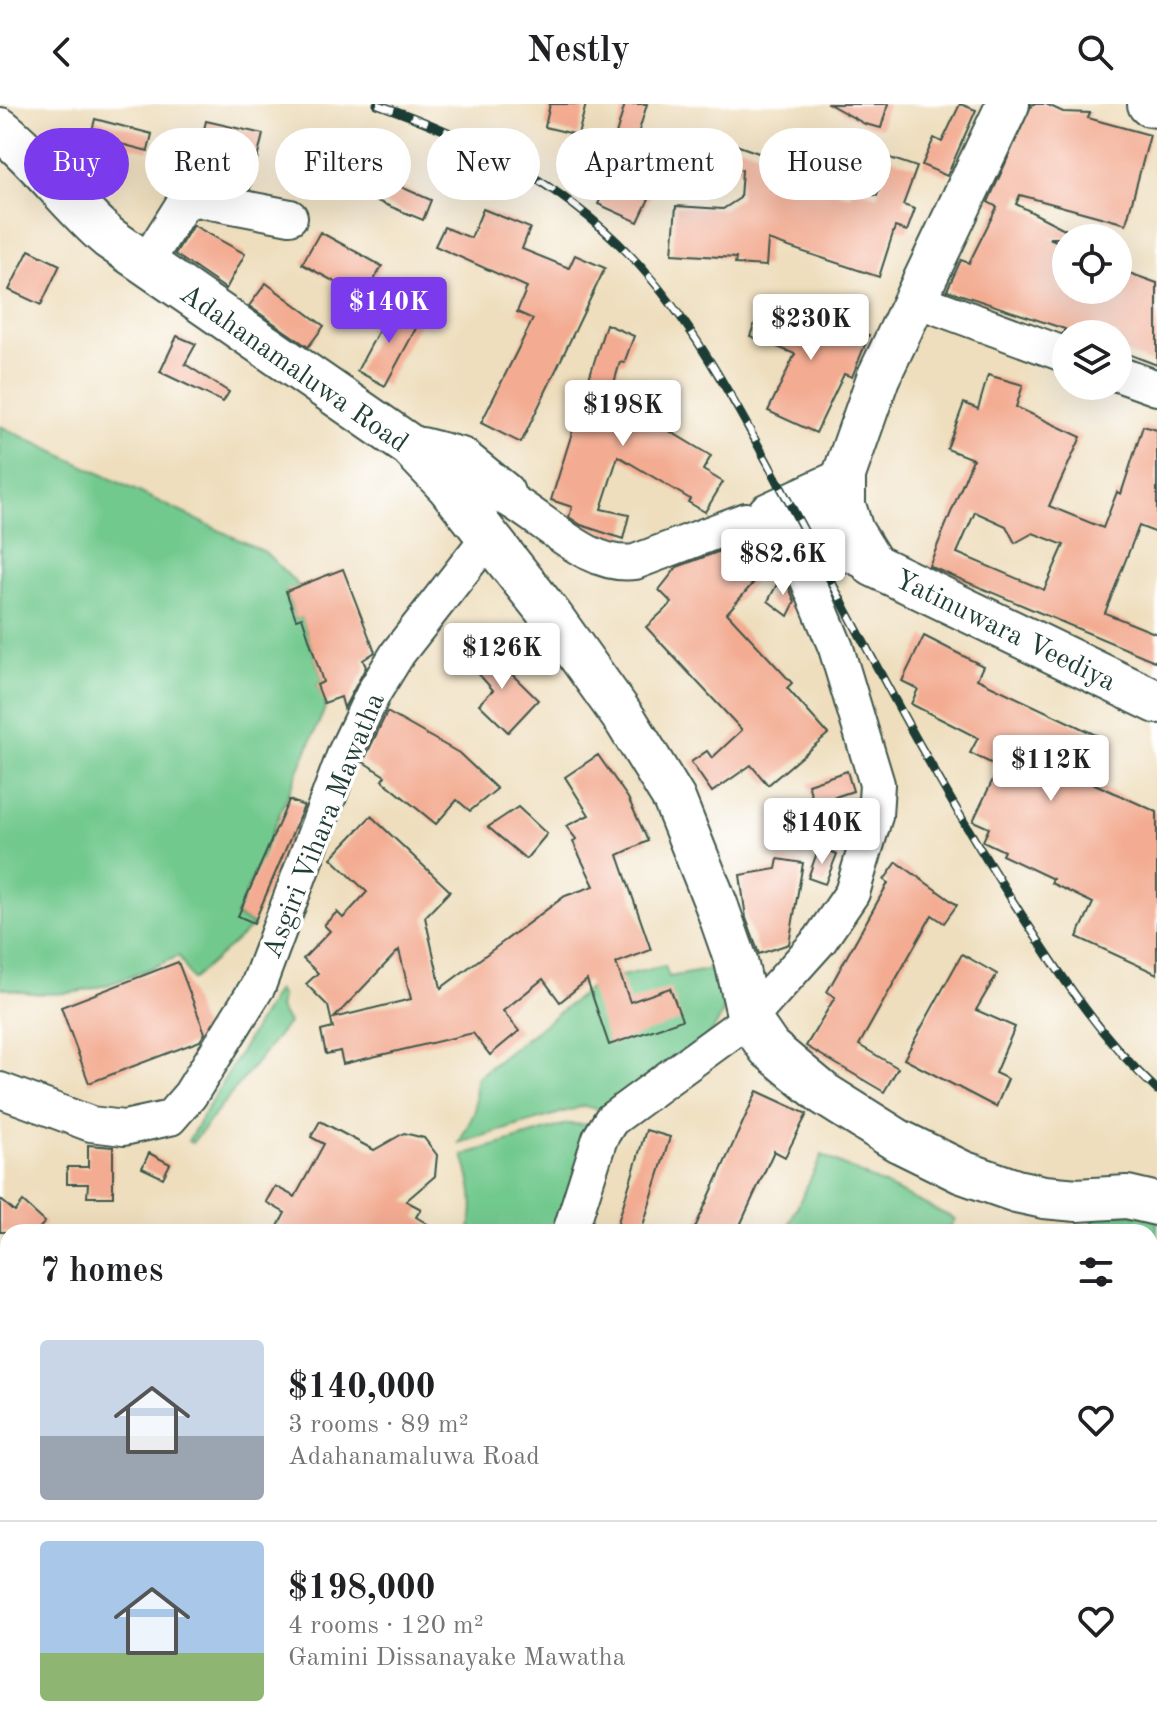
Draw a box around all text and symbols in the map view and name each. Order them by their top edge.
icon: back [40,30,84,74]
icon: search [1073,30,1117,74]
text: Nestly [527,34,630,70]
chip: Buy [24,128,129,200]
chip: Rent [145,128,259,200]
chip: Filters [275,128,411,200]
chip: New [427,128,540,200]
chip: Apartment [556,128,743,200]
chip: House [759,128,891,200]
map controls [1052,224,1132,400]
button: locate [1052,224,1132,304]
pin: $140K [333,277,445,345]
street label: Adahanamaluwa Road [174,280,412,459]
text: $140K [349,290,429,316]
pin: $230K [755,294,867,362]
text: $230K [771,307,851,333]
button: layers [1052,320,1132,400]
pin: $198K [567,380,679,448]
text: $198K [583,393,663,419]
pin: $82.6K [718,529,848,597]
text: $82.6K [739,542,827,568]
street label: Yatinuwara Veediya [890,566,1120,697]
pin: $126K [446,623,558,691]
text: $126K [462,636,542,662]
street label: Asgiri Vihara Mawatha [259,689,391,963]
pin: $112K [995,735,1107,803]
text: $112K [1011,748,1091,774]
pin: $140K [766,798,878,866]
text: $140K [782,811,862,837]
icon: filters [1074,1250,1118,1294]
text: 7 homes [40,1255,163,1289]
text: $140,000 [288,1371,436,1405]
icon: home [104,1372,200,1468]
icon: heart [1074,1398,1118,1442]
text: 3 rooms · 89 m² [288,1412,469,1438]
text: Adahanamaluwa Road [288,1444,540,1470]
text: $198,000 [288,1572,436,1606]
icon: home [104,1573,200,1669]
icon: heart [1074,1599,1118,1643]
text: 4 rooms · 120 m² [288,1613,484,1639]
text: Gamini Dissanayake Mawatha [288,1645,626,1671]

